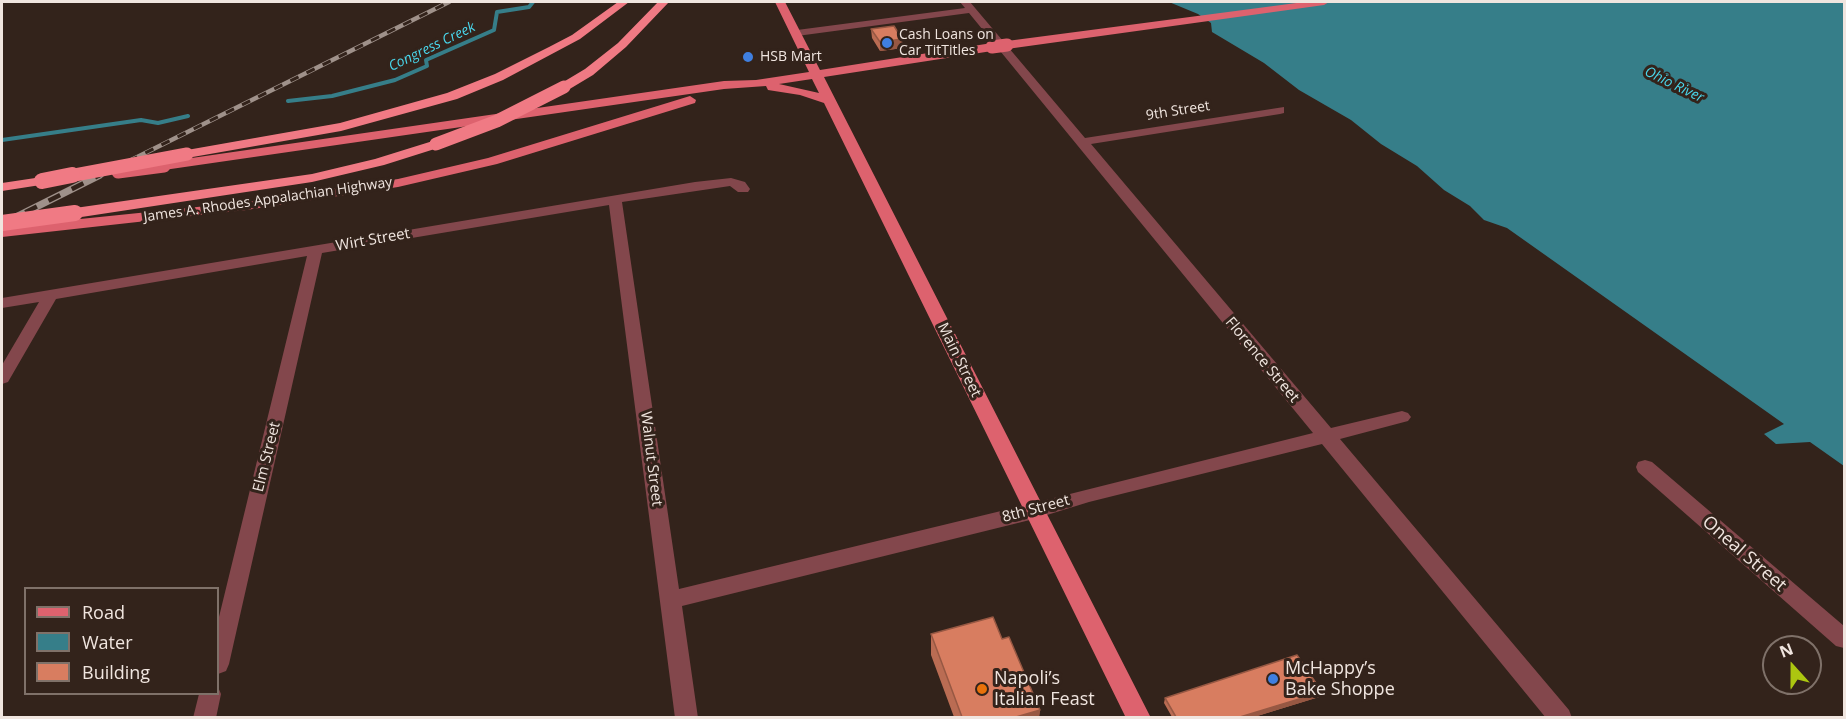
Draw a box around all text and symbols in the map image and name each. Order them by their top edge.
water label: Congress Creek [386,19,478,75]
place label: Cash Loans on Car TitTitles [899,27,994,60]
marker: Cash Loans on Car TitTitles [880,36,894,50]
place label: HSB Mart [760,49,822,65]
marker: HSB Mart [741,50,755,64]
water label: Ohio River [1642,63,1706,107]
street label: 9th Street [1145,98,1211,124]
street label: James A. Rhodes Appalachian Highway [143,174,393,226]
street label: Wirt Street [335,225,411,255]
street label: Florence Street [1221,314,1303,406]
street label: Main Street [933,320,985,400]
street label: Walnut Street [636,411,666,507]
street label: Elm Street [250,420,284,494]
street label: 8th Street [1000,491,1072,527]
street label: Oneal Street [1697,512,1791,596]
legend [24,587,219,695]
text: Road [82,600,125,624]
text: Water [82,630,133,654]
north arrow [1762,635,1822,695]
text: N [1776,637,1796,663]
place label: McHappy’s Bake Shoppe [1285,658,1395,700]
text: Building [82,660,150,684]
place label: Napoli’s Italian Feast [994,668,1095,710]
marker: McHappy’s Bake Shoppe [1266,672,1280,686]
marker: Napoli’s Italian Feast [975,682,989,696]

